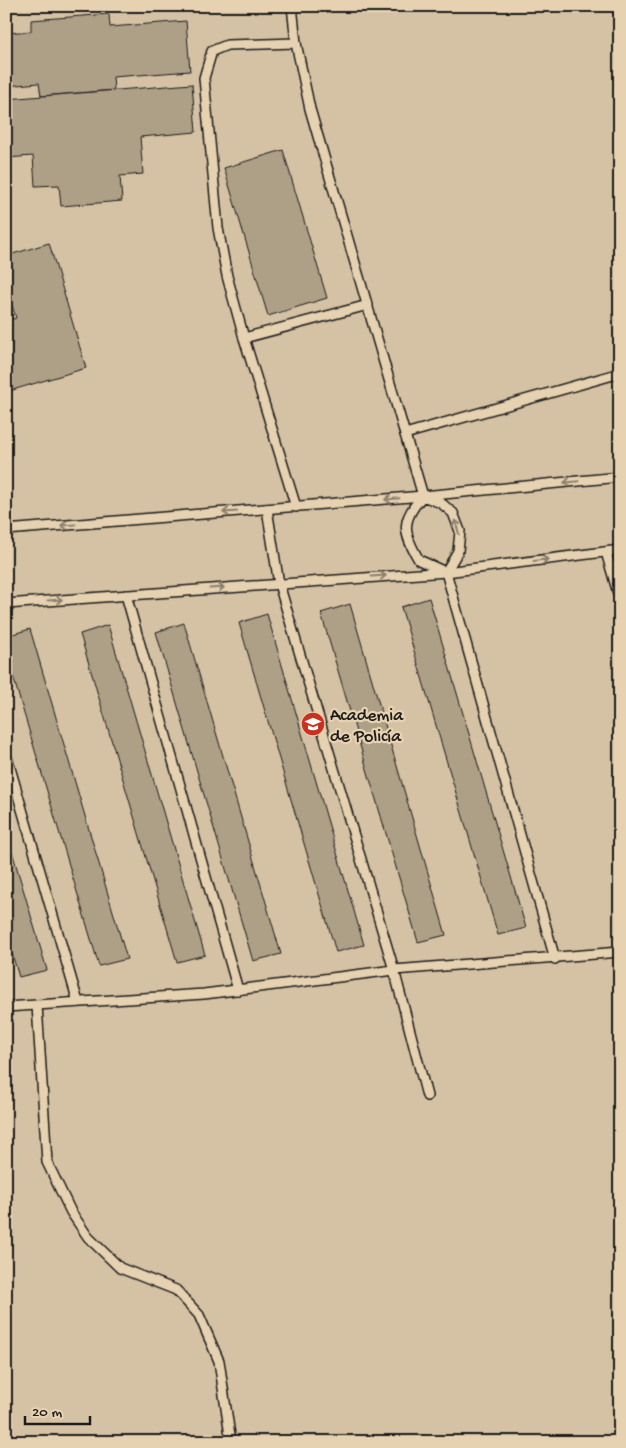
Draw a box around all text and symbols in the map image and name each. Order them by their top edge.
one-way arrow [564,477,580,487]
one-way arrow [384,494,400,504]
one-way arrow [222,507,238,517]
one-way arrow [452,519,462,535]
one-way arrow [60,520,76,529]
one-way arrow [532,555,548,565]
one-way arrow [371,572,387,581]
one-way arrow [209,584,225,593]
one-way arrow [47,596,63,605]
place label: Academia de Policía [330,706,404,748]
school or university icon: Academia de Policía [300,711,326,737]
scale bar [25,1393,90,1425]
text: 20 m [32,1404,62,1422]

